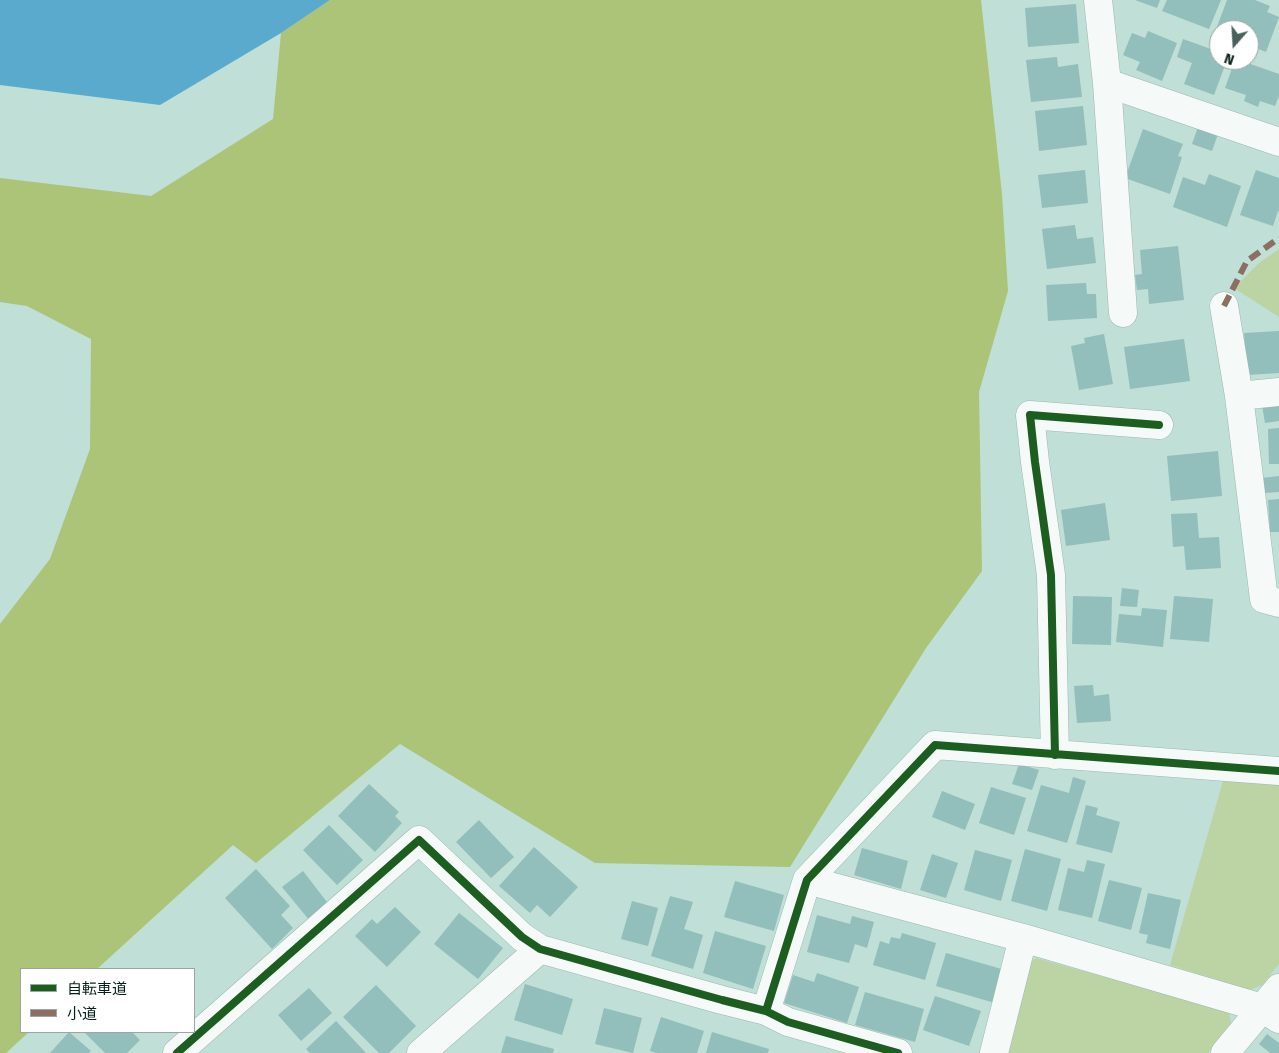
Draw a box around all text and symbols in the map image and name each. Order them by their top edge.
north arrow [1209,20,1259,70]
text: N [1222,49,1236,68]
legend [20,968,195,1033]
text: 自転車道 [67,980,127,998]
text: 小道 [67,1005,97,1023]

